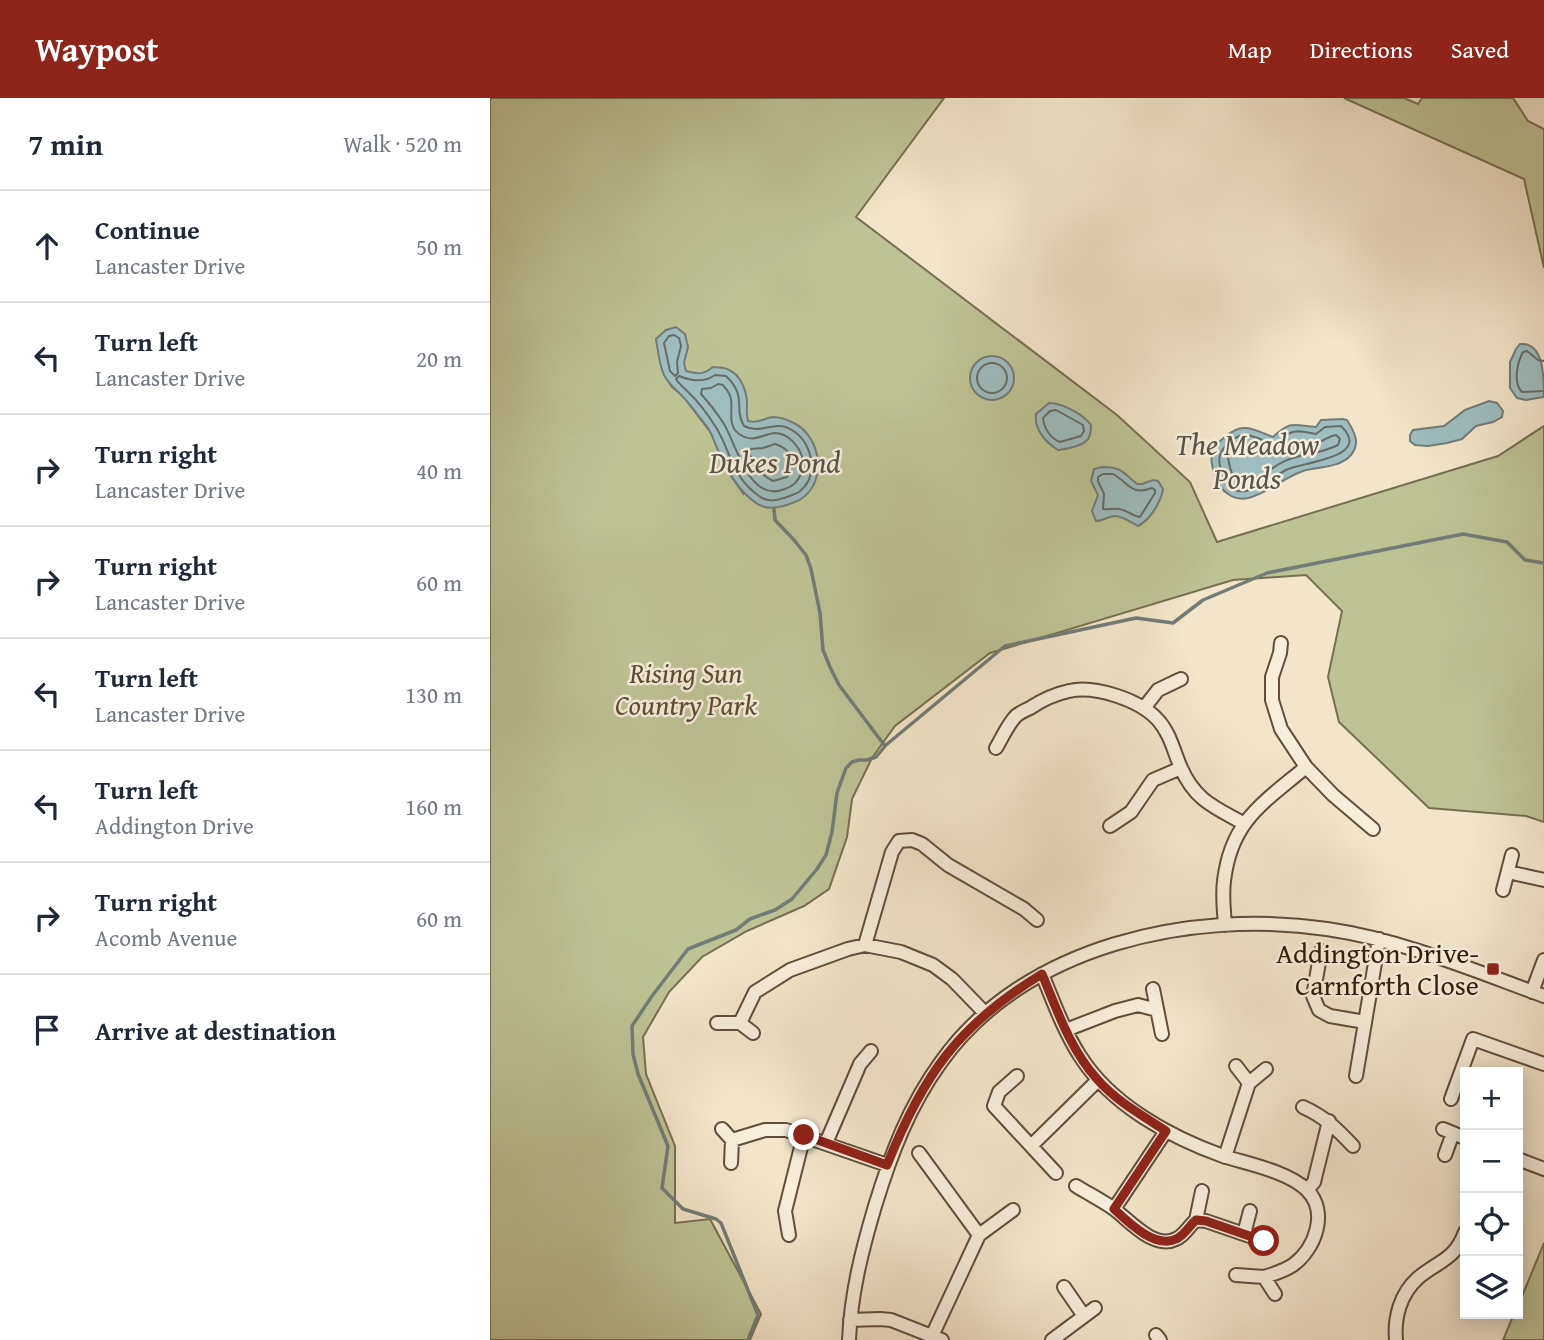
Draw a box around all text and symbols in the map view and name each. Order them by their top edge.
text: Waypost [35,25,159,73]
text: Map [1228,32,1272,67]
text: Directions [1310,32,1413,67]
text: Saved [1451,32,1509,67]
text: 7 min [28,122,103,166]
text: Walk · 520 m [343,127,462,160]
text: Continue [95,210,200,249]
icon: ahead [28,227,66,265]
text: 50 m [416,230,462,263]
text: Lancaster Drive [95,249,245,282]
text: Turn left [95,322,198,361]
icon: left [28,339,66,377]
text: 20 m [416,342,462,375]
text: Lancaster Drive [95,361,245,394]
water label: The Meadow Ponds [1175,422,1320,500]
text: Turn right [95,434,217,473]
water label: Dukes Pond [708,440,841,484]
icon: right [28,451,66,489]
text: 40 m [416,454,462,487]
text: Lancaster Drive [95,473,245,506]
text: Turn right [95,546,217,585]
icon: right [28,563,66,601]
text: 60 m [416,566,462,599]
text: Lancaster Drive [95,585,245,618]
park label: Rising Sun Country Park [615,652,757,725]
text: Turn left [95,658,198,697]
icon: left [28,675,66,713]
text: 130 m [405,678,462,711]
text: Lancaster Drive [95,697,245,730]
text: Turn left [95,770,198,809]
icon: left [28,787,66,825]
text: 160 m [405,790,462,823]
text: Addington Drive [95,809,254,842]
text: Turn right [95,882,217,921]
icon: right [28,899,66,937]
text: 60 m [416,902,462,935]
text: Acomb Avenue [95,921,237,954]
place label: Addington Drive- Carnforth Close [1276,932,1479,1005]
marker: Addington Drive- Carnforth Close [1485,961,1501,977]
icon: arrive [28,1011,66,1049]
text: Arrive at destination [95,1011,336,1050]
map controls [1460,1067,1523,1319]
button: + [1460,1067,1523,1130]
route end [788,1119,819,1150]
button: − [1460,1130,1523,1193]
button: locate [1460,1193,1523,1256]
route start [1248,1225,1279,1256]
button: layers [1460,1256,1523,1319]

